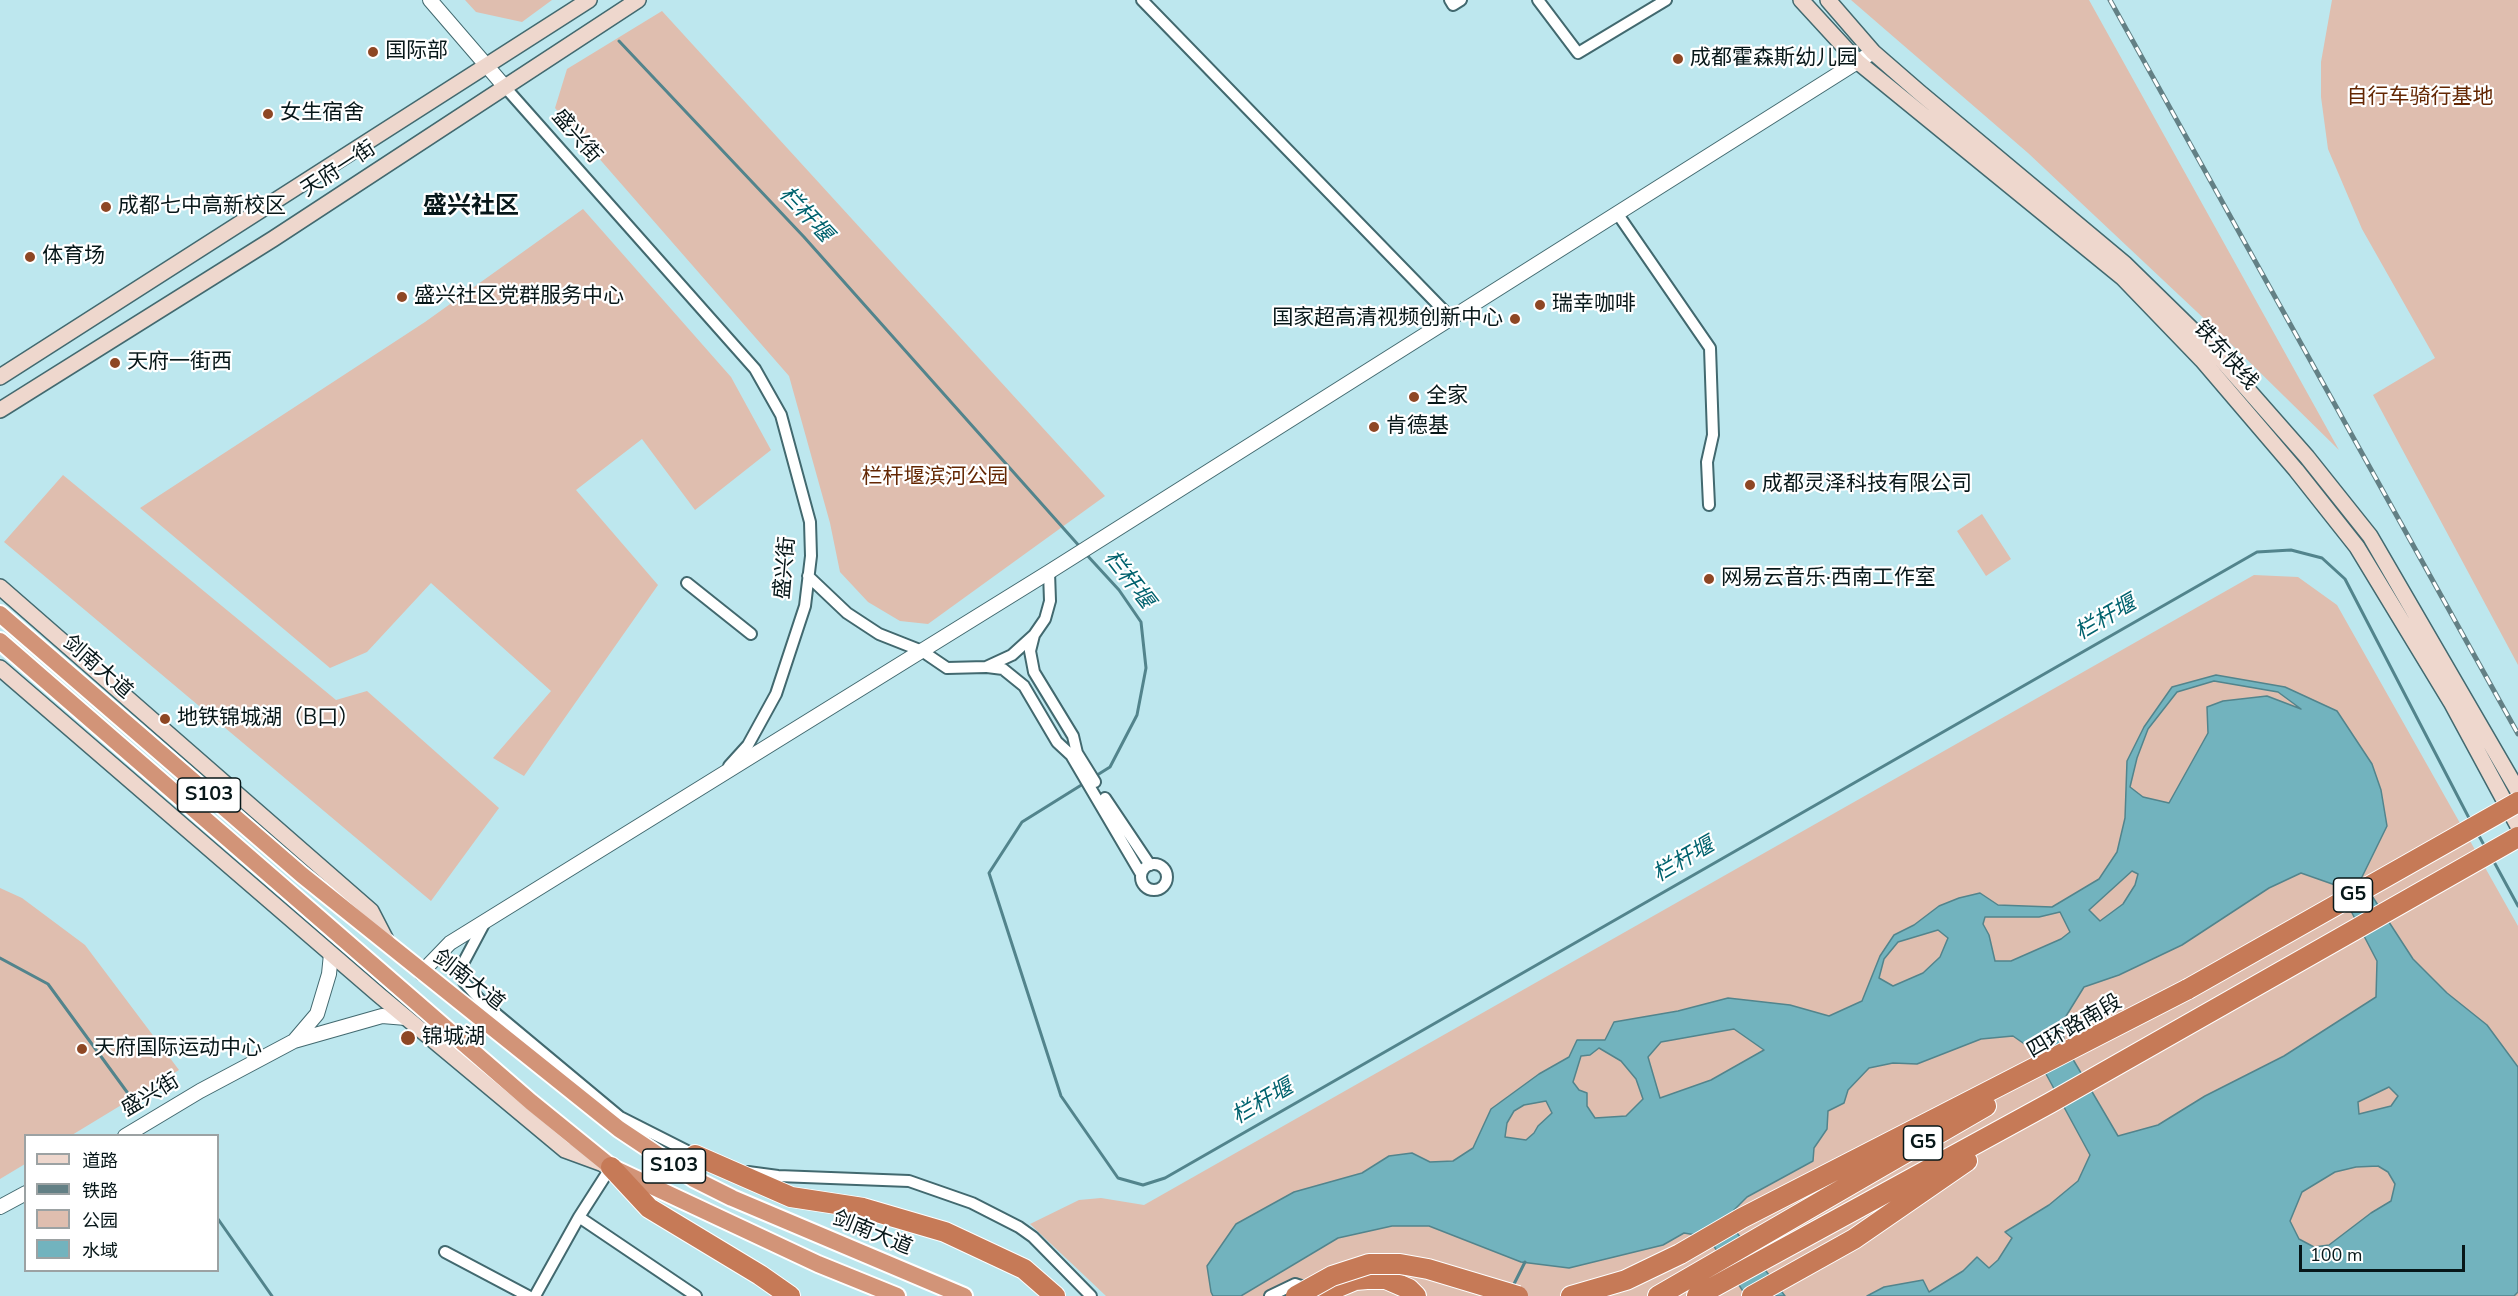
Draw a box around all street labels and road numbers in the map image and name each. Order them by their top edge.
street label: 盛兴街 [546,105,606,169]
street label: 天府一街 [297,137,381,203]
street label: 铁东快线 [2188,316,2262,396]
street label: 盛兴街 [771,536,801,600]
street label: 剑南大道 [57,631,137,705]
road number: S103 [178,778,240,812]
road number: G5 [2334,878,2372,912]
street label: 剑南大道 [427,945,509,1017]
street label: 四环路南段 [2023,990,2127,1064]
street label: 盛兴街 [118,1069,184,1123]
road number: G5 [1904,1126,1942,1160]
road number: S103 [642,1149,706,1183]
street label: 剑南大道 [828,1207,916,1261]

